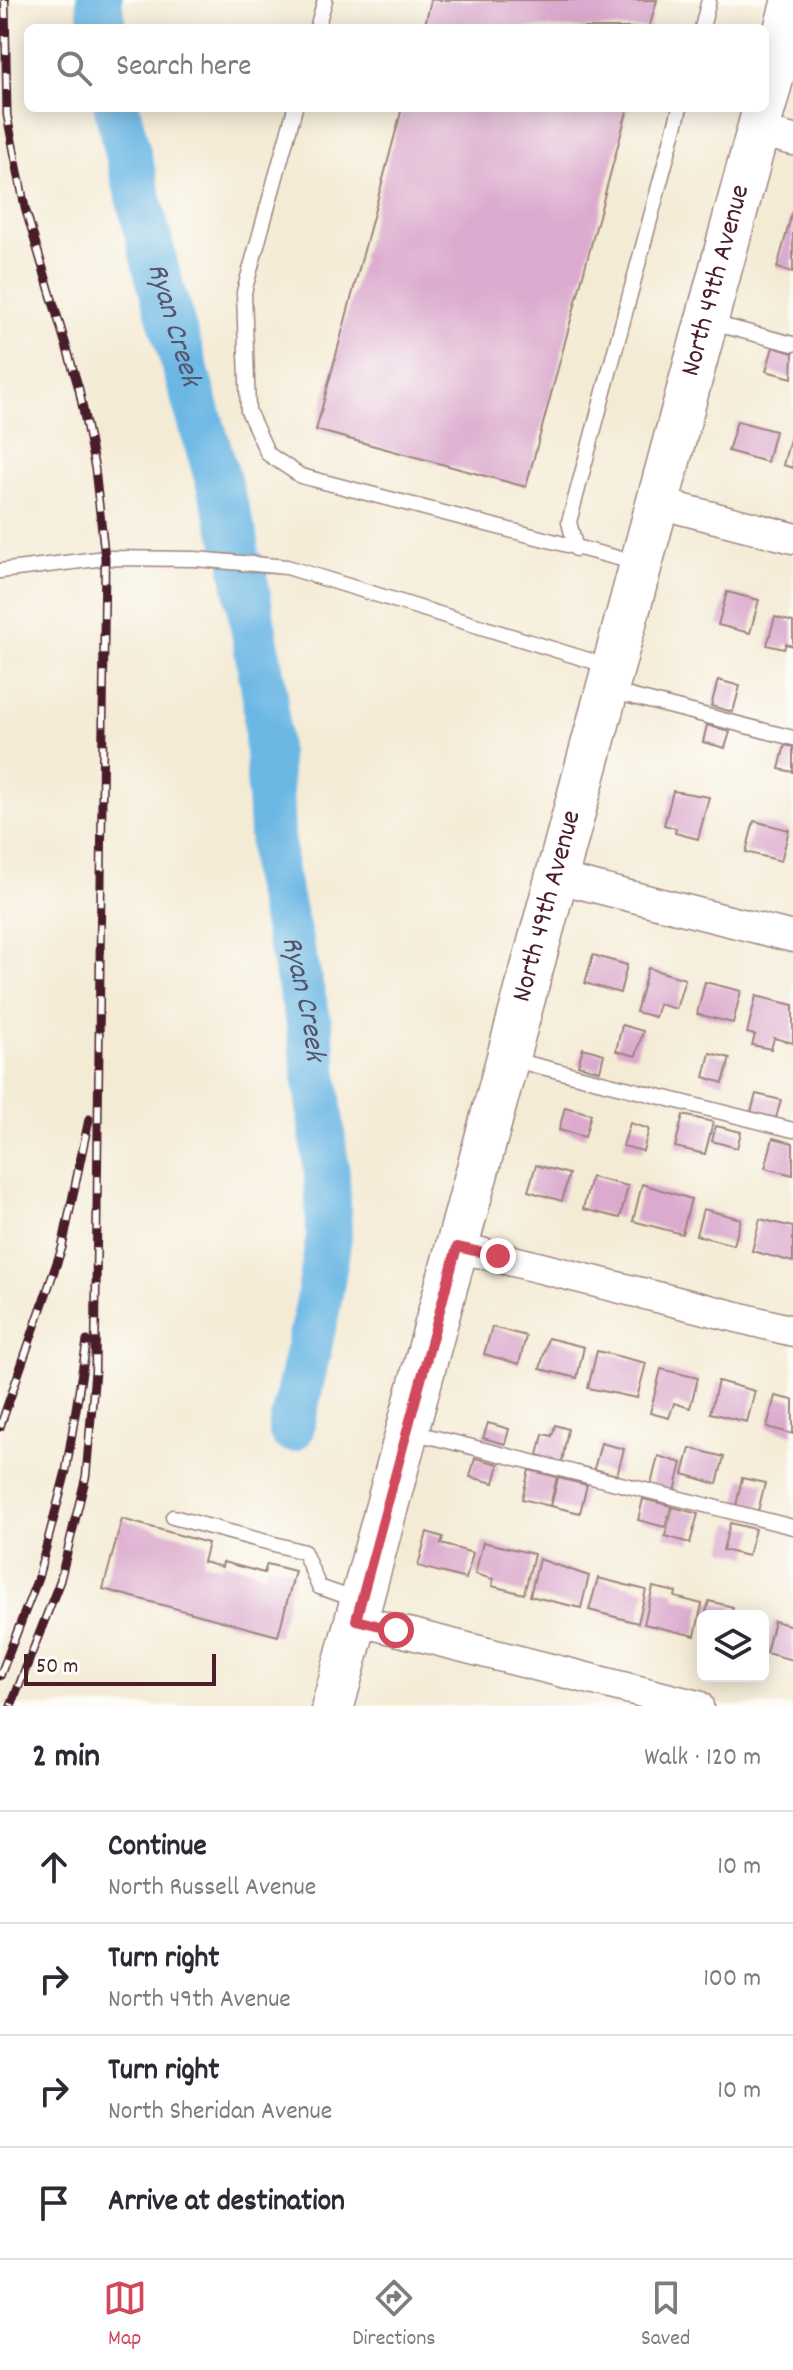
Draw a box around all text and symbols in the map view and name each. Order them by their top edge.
search box [24,24,769,112]
icon: search [52,46,96,90]
text: Search here [116,47,252,90]
street label: North 49th Avenue [672,181,762,381]
water label: Ryan Creek [134,259,211,394]
street label: North 49th Avenue [504,806,594,1007]
water label: Ryan Creek [268,932,335,1066]
route end [480,1238,516,1274]
map controls [697,1610,769,1682]
button: layers [697,1610,769,1682]
route start [378,1612,414,1648]
scale bar [24,1650,216,1686]
text: 50 m [36,1652,78,1683]
text: 2 min [32,1734,100,1783]
text: Walk · 120 m [644,1740,761,1777]
text: Continue [108,1827,207,1870]
icon: ahead [32,1845,76,1889]
text: 10 m [717,1849,761,1886]
text: North Russell Avenue [108,1870,316,1907]
text: Turn right [108,1939,219,1982]
icon: right [32,1957,76,2001]
text: 100 m [703,1961,761,1998]
text: North 49th Avenue [108,1982,291,2019]
text: Turn right [108,2051,219,2094]
icon: right [32,2069,76,2113]
text: 10 m [717,2073,761,2110]
text: North Sheridan Avenue [108,2094,332,2131]
icon: arrive [32,2181,76,2225]
text: Arrive at destination [108,2182,345,2225]
tab: Map [103,2276,147,2355]
tab: Directions [352,2276,436,2355]
tab: Saved [641,2276,690,2355]

